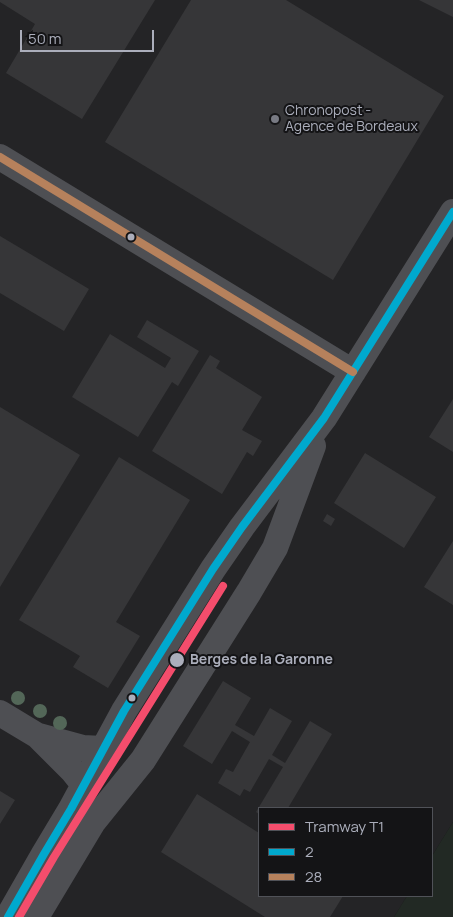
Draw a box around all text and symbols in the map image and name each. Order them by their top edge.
scale bar [22,20,156,52]
text: 50 m [28,28,62,49]
place label: Chronopost - Agence de Bordeaux [285,103,418,136]
marker: Chronopost - Agence de Bordeaux [269,113,281,125]
unlabelled marker [126,232,136,242]
marker: Berges de la Garonne [168,651,186,669]
place label: Berges de la Garonne [190,652,333,668]
unlabelled marker [127,693,137,703]
legend [258,807,433,897]
text: Tramway T1 [305,816,384,837]
text: 2 [305,841,314,862]
text: 28 [305,866,322,887]

